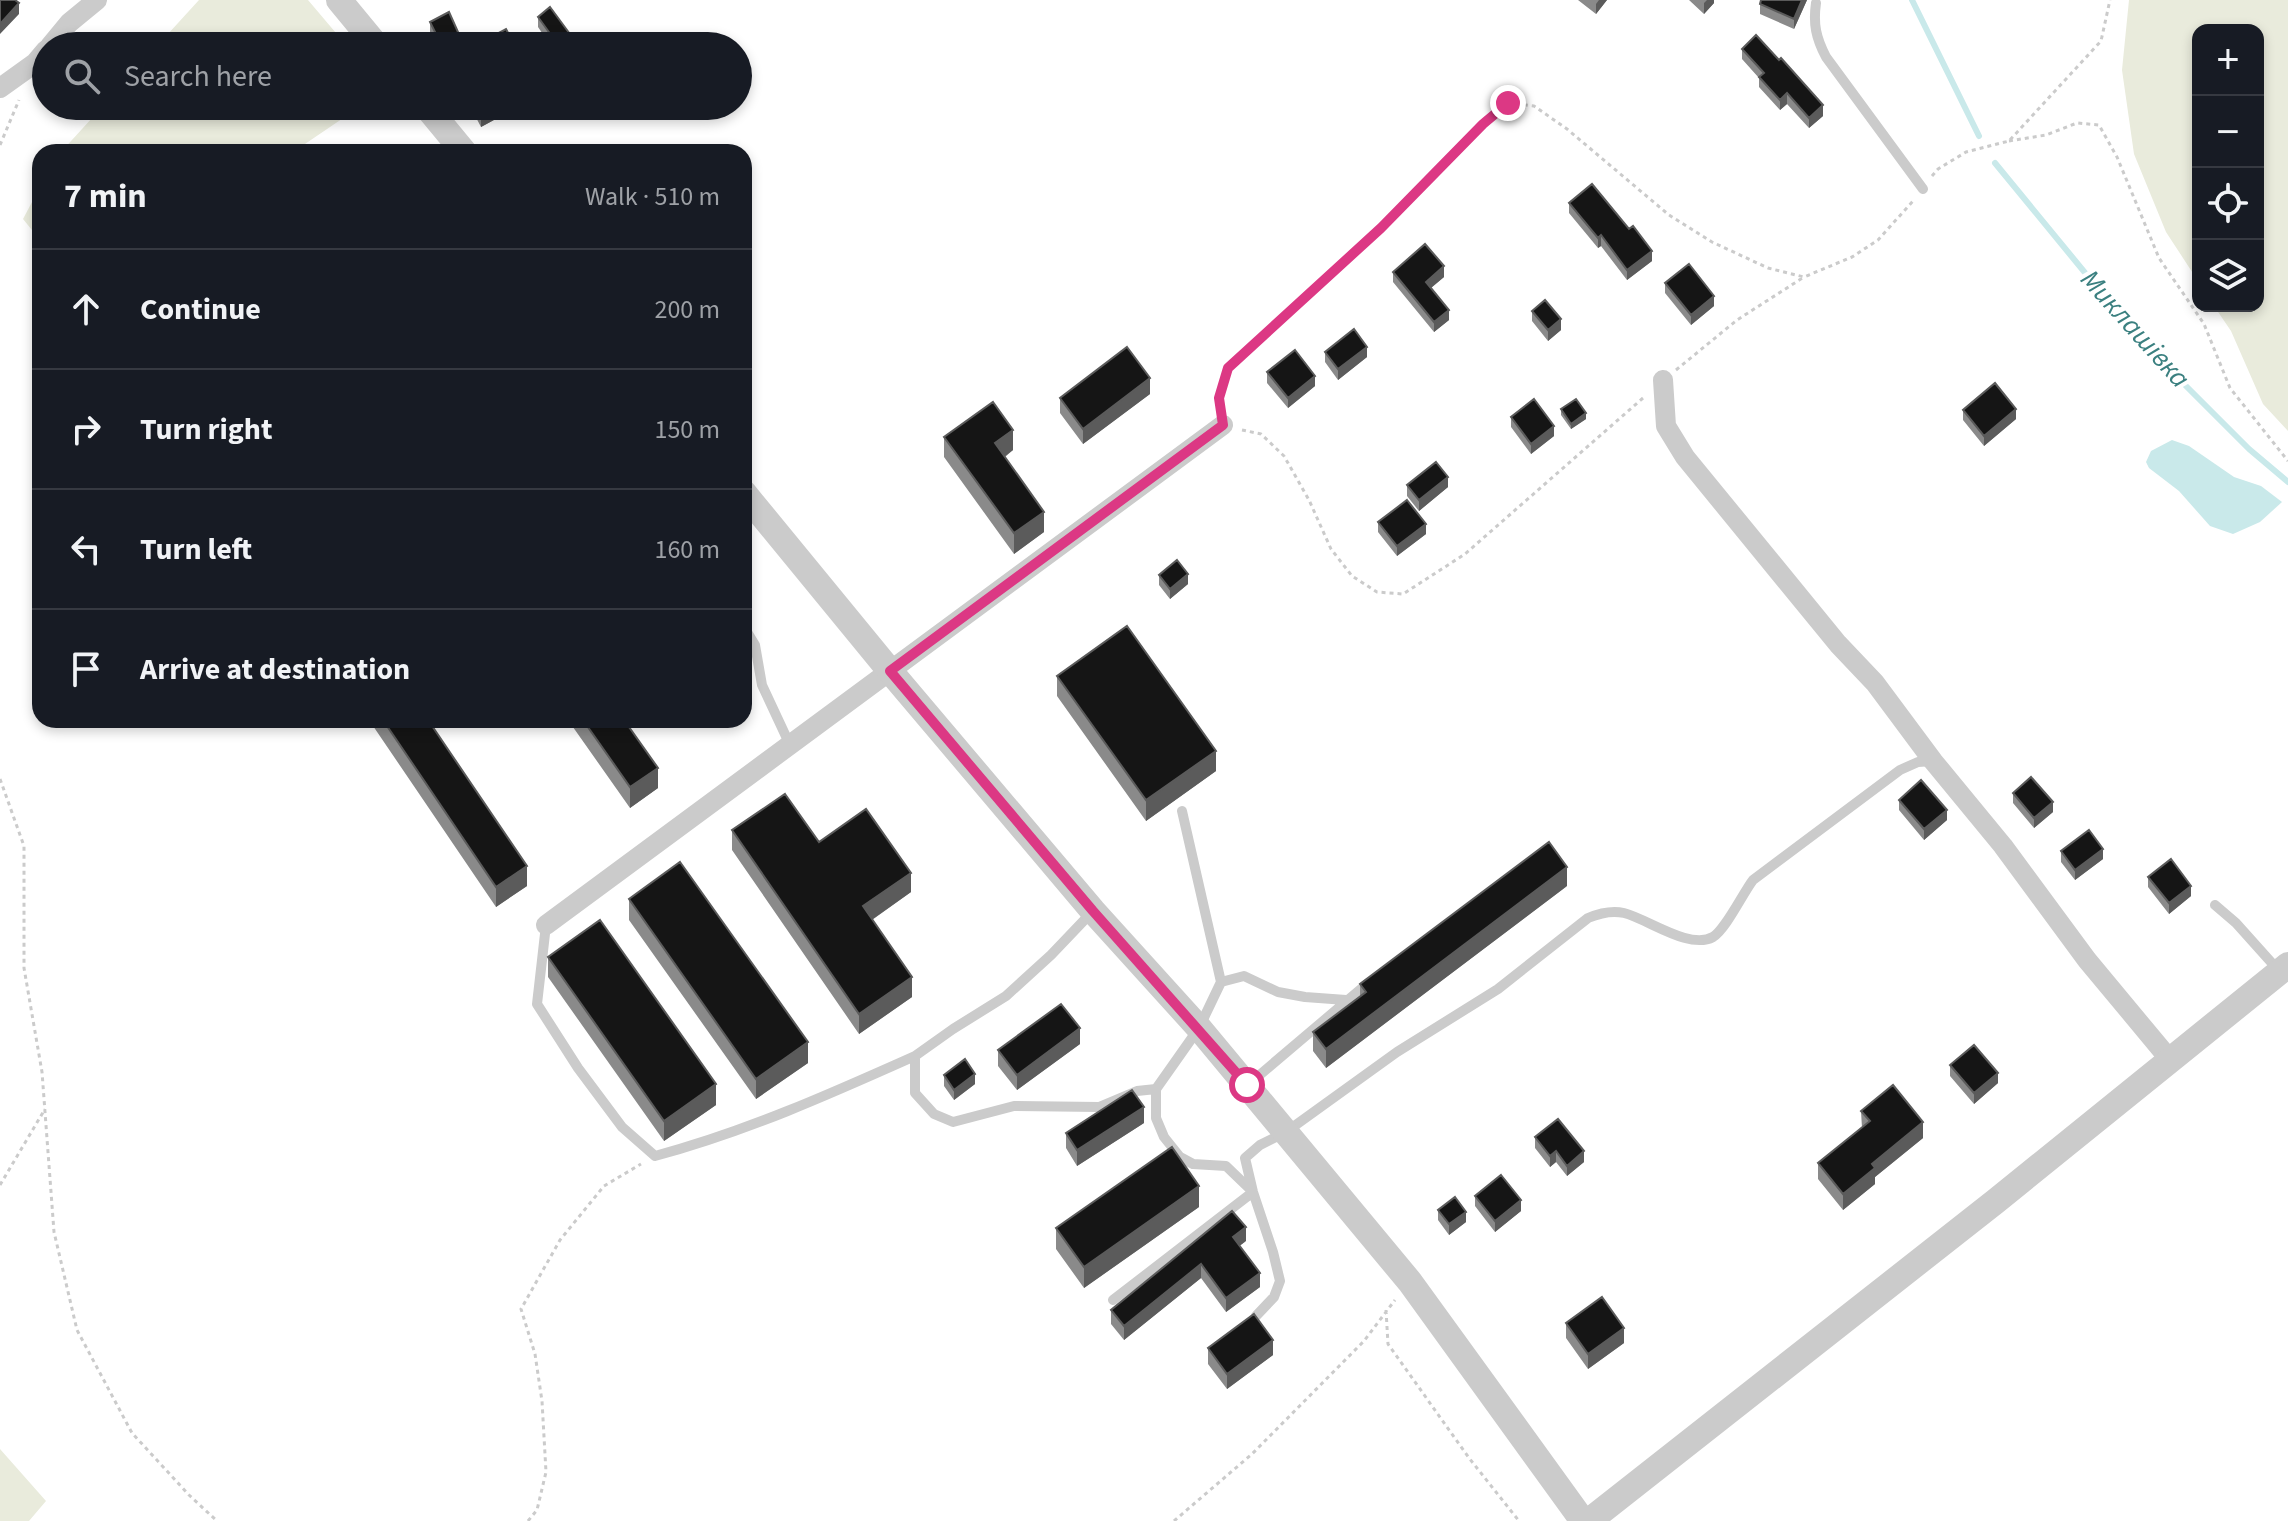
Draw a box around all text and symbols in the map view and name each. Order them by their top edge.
map controls [2192,24,2264,312]
button: + [2192,24,2264,96]
search box [32,32,752,120]
icon: search [60,54,104,98]
text: Search here [124,55,272,98]
route end [1490,85,1526,121]
button: − [2192,96,2264,168]
button: locate [2192,168,2264,240]
text: 7 min [64,172,147,221]
text: Walk · 510 m [585,178,720,215]
button: layers [2192,240,2264,312]
water label: Миклашівка [2071,260,2199,397]
icon: ahead [64,287,108,331]
text: Continue [140,288,261,331]
text: 200 m [654,291,720,328]
icon: right [64,407,108,451]
text: Turn right [140,408,272,451]
text: 150 m [654,411,720,448]
icon: left [64,527,108,571]
text: Turn left [140,528,252,571]
text: 160 m [654,531,720,568]
icon: arrive [64,647,108,691]
text: Arrive at destination [140,648,410,691]
route start [1229,1067,1265,1103]

